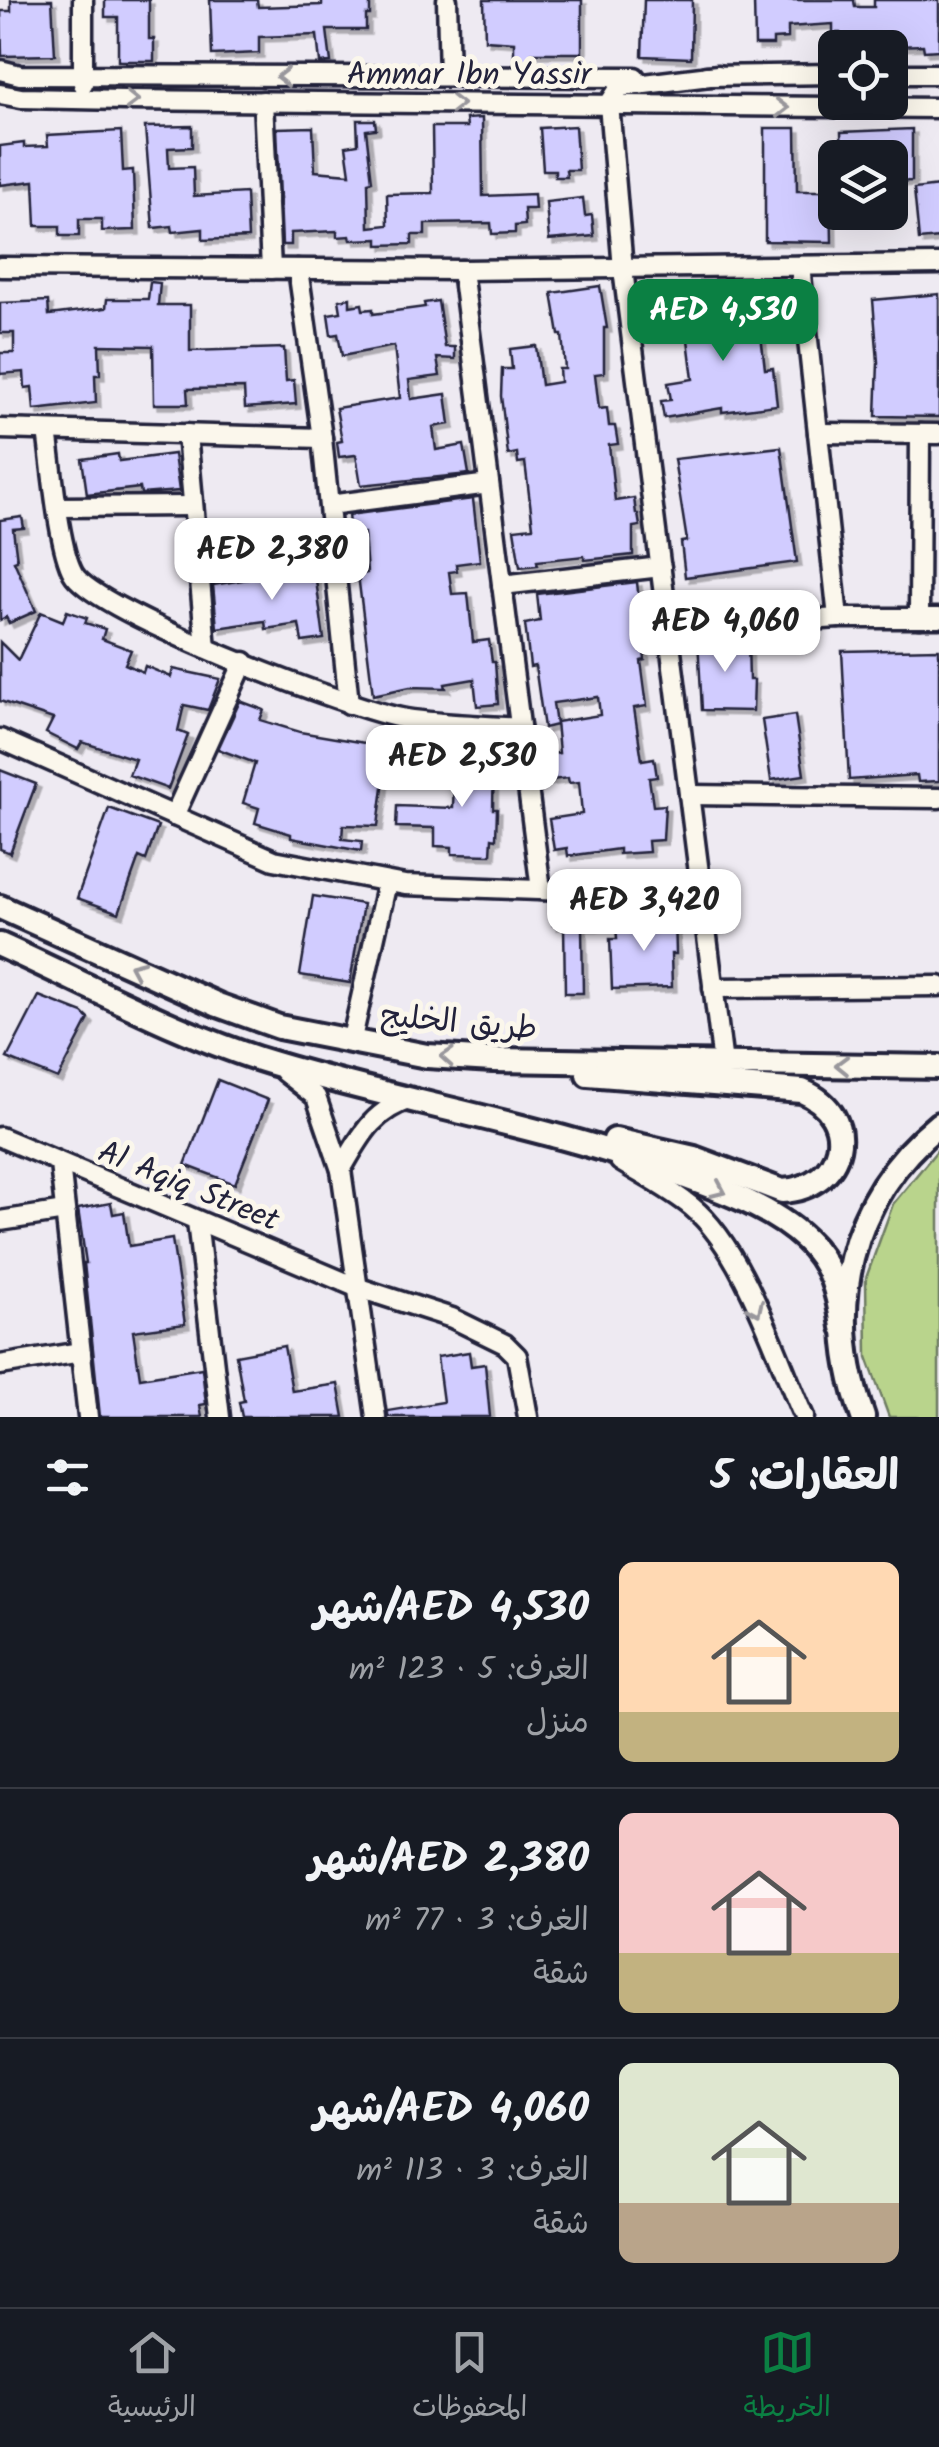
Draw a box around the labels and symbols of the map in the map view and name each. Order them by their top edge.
street label: Ammar Ibn Yassir [347,50,594,101]
one-way arrow [274,66,290,87]
one-way arrow [126,89,141,111]
one-way arrow [450,93,466,115]
one-way arrow [776,97,791,119]
pin: AED 4,530 [609,279,837,364]
pin: AED 2,380 [158,518,386,603]
pin: AED 4,060 [611,590,839,675]
pin: AED 2,530 [348,725,576,810]
pin: AED 3,420 [530,869,758,954]
one-way arrow [128,960,146,980]
street label: طريق الخليج [378,991,539,1056]
one-way arrow [438,1047,454,1068]
one-way arrow [833,1055,849,1076]
street label: Al Aqiq Street [90,1128,287,1247]
one-way arrow [709,1178,727,1198]
one-way arrow [744,1299,764,1317]

